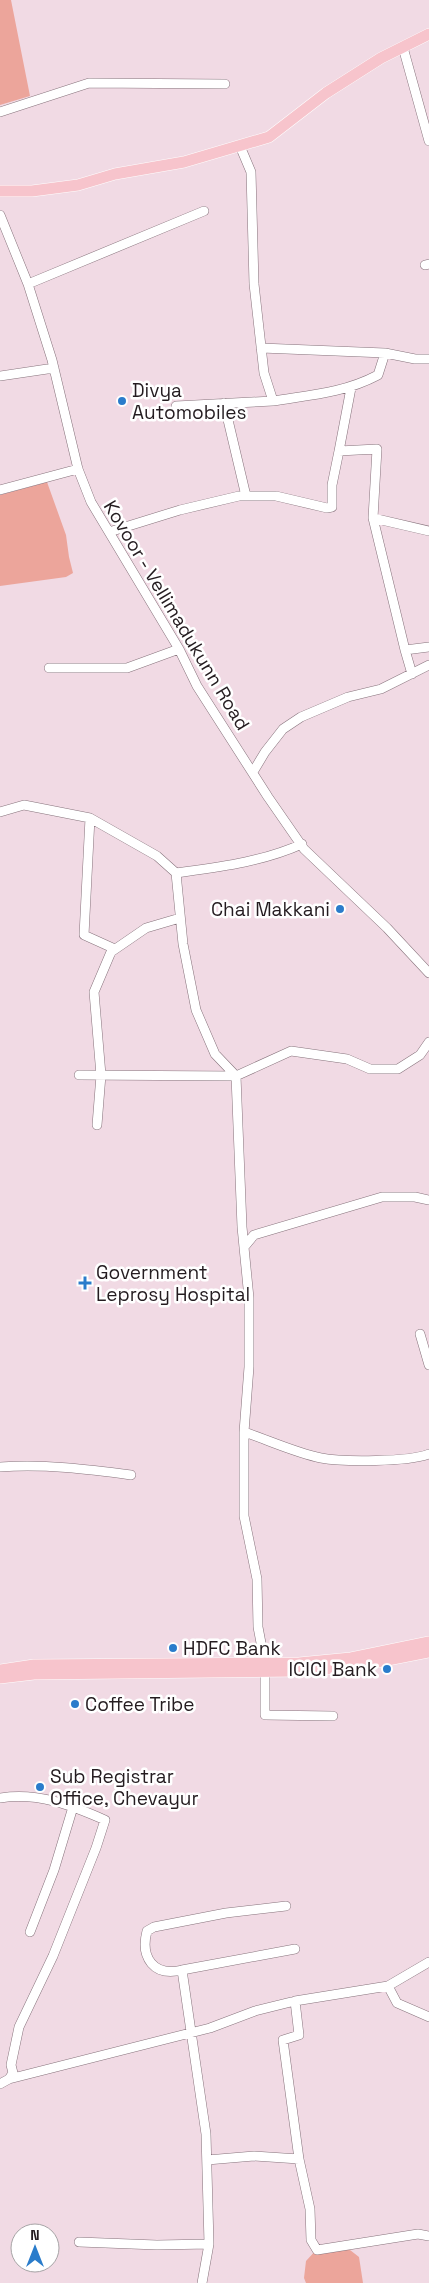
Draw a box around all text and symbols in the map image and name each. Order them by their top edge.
place label: Divya Automobiles [132,378,247,425]
marker: Divya Automobiles [116,395,128,407]
street label: Kovoor - Vellimadukunn Road [98,496,255,735]
place label: Chai Makkani [211,897,330,922]
marker: Chai Makkani [334,903,346,915]
place label: Government Leprosy Hospital [96,1260,250,1307]
marker: Government Leprosy Hospital [78,1276,92,1290]
place label: HDFC Bank [183,1636,281,1661]
marker: HDFC Bank [167,1642,179,1654]
place label: ICICI Bank [288,1657,377,1682]
marker: ICICI Bank [381,1663,393,1675]
place label: Coffee Tribe [85,1692,195,1717]
marker: Coffee Tribe [69,1698,81,1710]
place label: Sub Registrar Office, Chevayur [50,1764,199,1811]
marker: Sub Registrar Office, Chevayur [34,1781,46,1793]
north arrow [10,2223,60,2273]
text: N [30,2226,40,2244]

